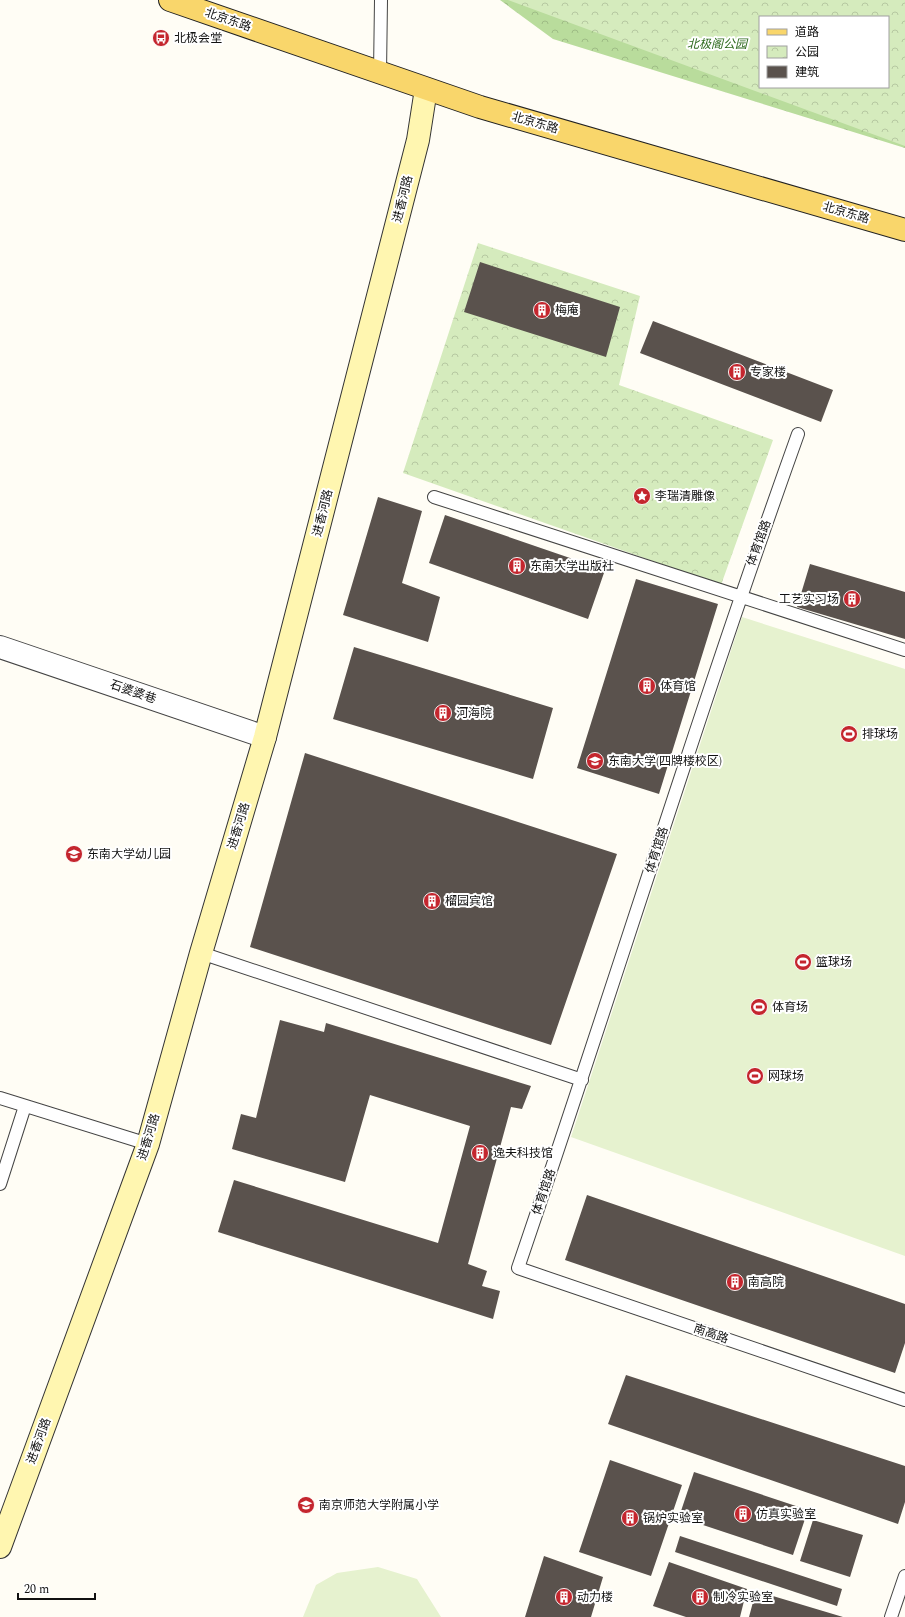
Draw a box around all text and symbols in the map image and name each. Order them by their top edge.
street label: 北京东路 [202,3,254,37]
legend [759,16,889,88]
text: 道路 [795,23,819,42]
bus stop icon: 北极会堂 [151,28,171,48]
place label: 北极会堂 [174,29,222,48]
park label: 北极阁公园 [687,35,749,54]
text: 公园 [795,43,819,62]
text: 建筑 [795,63,819,82]
street label: 北京东路 [509,107,561,139]
street label: 进香河路 [388,173,418,225]
street label: 北京东路 [820,197,872,229]
building icon: 梅庵 [532,300,552,320]
place label: 梅庵 [555,301,579,320]
building icon: 专家楼 [727,362,747,382]
place label: 专家楼 [750,363,786,382]
place icon: 李瑞清雕像 [632,486,652,506]
street label: 进香河路 [308,487,338,539]
place label: 李瑞清雕像 [655,487,715,506]
street label: 体育馆路 [742,517,776,569]
building icon: 东南大学出版社 [507,556,527,576]
place label: 东南大学出版社 [530,557,614,576]
building icon: 工艺实习场 [842,589,862,609]
place label: 工艺实习场 [779,590,839,609]
street label: 石婆婆巷 [107,675,159,709]
building icon: 体育馆 [637,676,657,696]
place label: 体育馆 [660,677,696,696]
building icon: 河海院 [433,703,453,723]
place label: 河海院 [456,704,492,723]
sports icon: 排球场 [839,724,859,744]
place label: 排球场 [862,725,898,744]
school or university icon: 东南大学(四牌楼校区) [585,751,605,771]
place label: 东南大学(四牌楼校区) [608,752,722,771]
street label: 进香河路 [223,800,255,852]
street label: 体育馆路 [641,824,673,876]
school or university icon: 东南大学幼儿园 [64,844,84,864]
place label: 东南大学幼儿园 [87,845,171,864]
building icon: 榴园宾馆 [422,891,442,911]
place label: 榴园宾馆 [445,892,493,911]
sports icon: 篮球场 [793,952,813,972]
place label: 篮球场 [816,953,852,972]
sports icon: 体育场 [749,997,769,1017]
place label: 体育场 [772,998,808,1017]
sports icon: 网球场 [745,1066,765,1086]
place label: 网球场 [768,1067,804,1086]
street label: 进香河路 [133,1111,165,1163]
building icon: 逸夫科技馆 [470,1143,490,1163]
place label: 逸夫科技馆 [493,1144,553,1163]
street label: 体育馆路 [527,1166,561,1218]
building icon: 南高院 [725,1272,745,1292]
place label: 南高院 [748,1273,784,1292]
street label: 南高路 [691,1319,731,1349]
street label: 进香河路 [22,1415,56,1467]
school or university icon: 南京师范大学附属小学 [296,1495,316,1515]
place label: 南京师范大学附属小学 [319,1496,439,1515]
building icon: 仿真实验室 [733,1504,753,1524]
place label: 仿真实验室 [756,1505,816,1524]
building icon: 锅炉实验室 [620,1508,640,1528]
place label: 锅炉实验室 [643,1509,703,1528]
scale bar [18,1575,95,1601]
text: 20 m [24,1580,49,1599]
building icon: 动力楼 [554,1587,574,1607]
building icon: 制冷实验室 [690,1587,710,1607]
place label: 动力楼 [577,1588,613,1607]
place label: 制冷实验室 [713,1588,773,1607]

